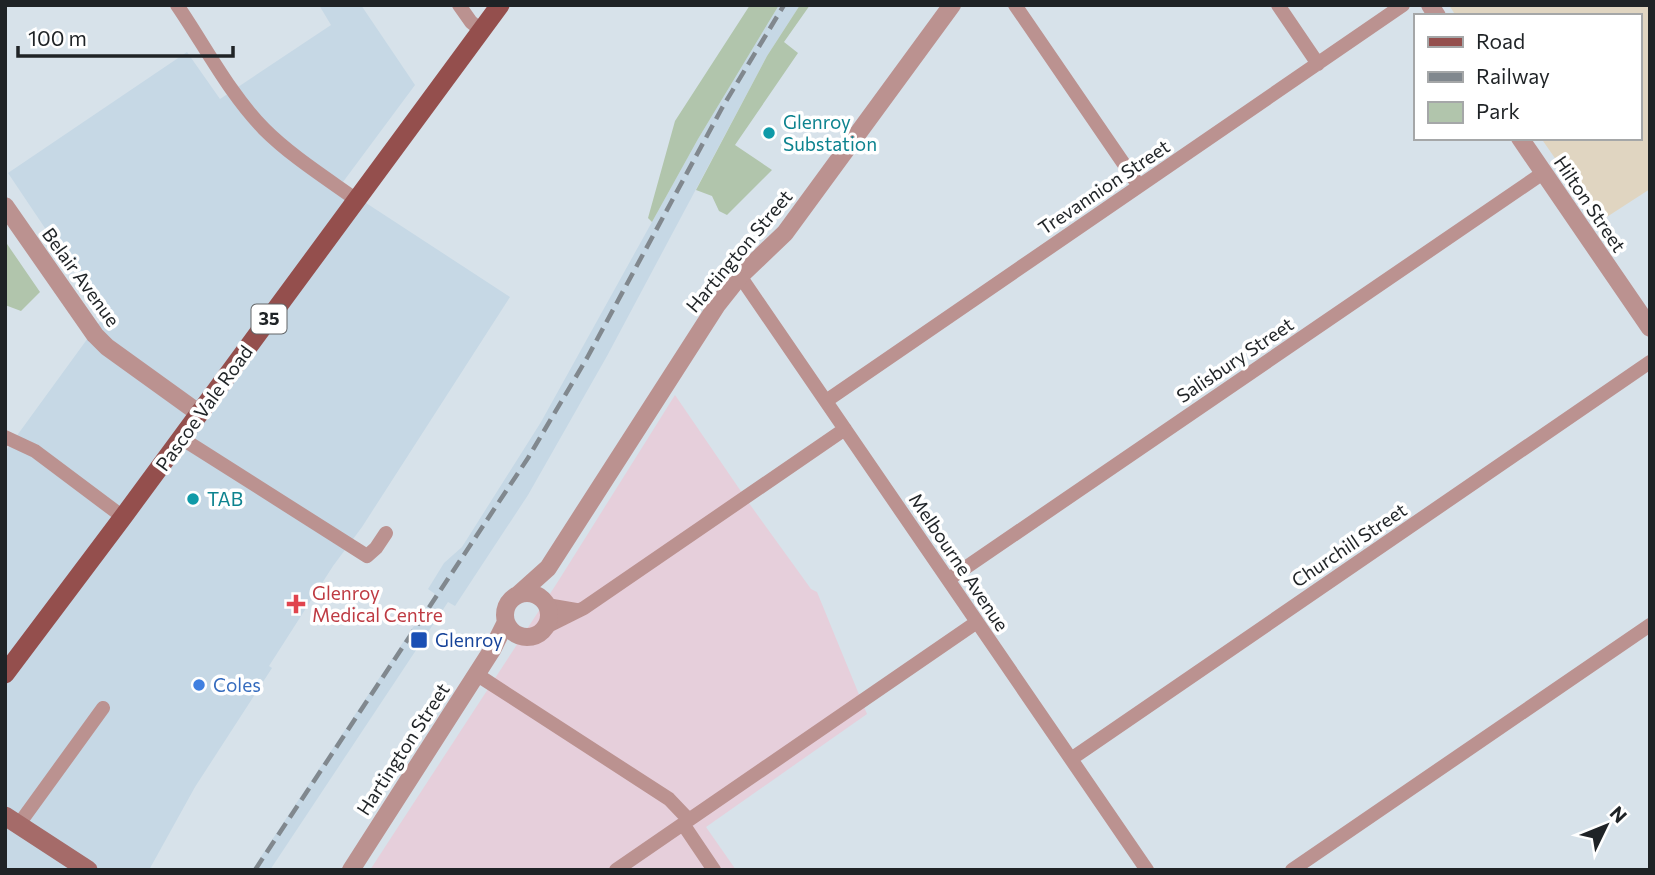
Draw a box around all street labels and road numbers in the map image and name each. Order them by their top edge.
street label: Trevannion Street [1034,134,1174,239]
street label: Hilton Street [1550,151,1631,256]
street label: Hartington Street [681,185,797,317]
street label: Belair Avenue [38,223,125,331]
road number: 35 [252,304,286,334]
street label: Salisbury Street [1172,312,1298,407]
street label: Pascoe Vale Road [150,340,257,475]
street label: Melbourne Avenue [905,488,1014,635]
street label: Churchill Street [1287,497,1411,592]
street label: Hartington Street [351,678,454,819]

